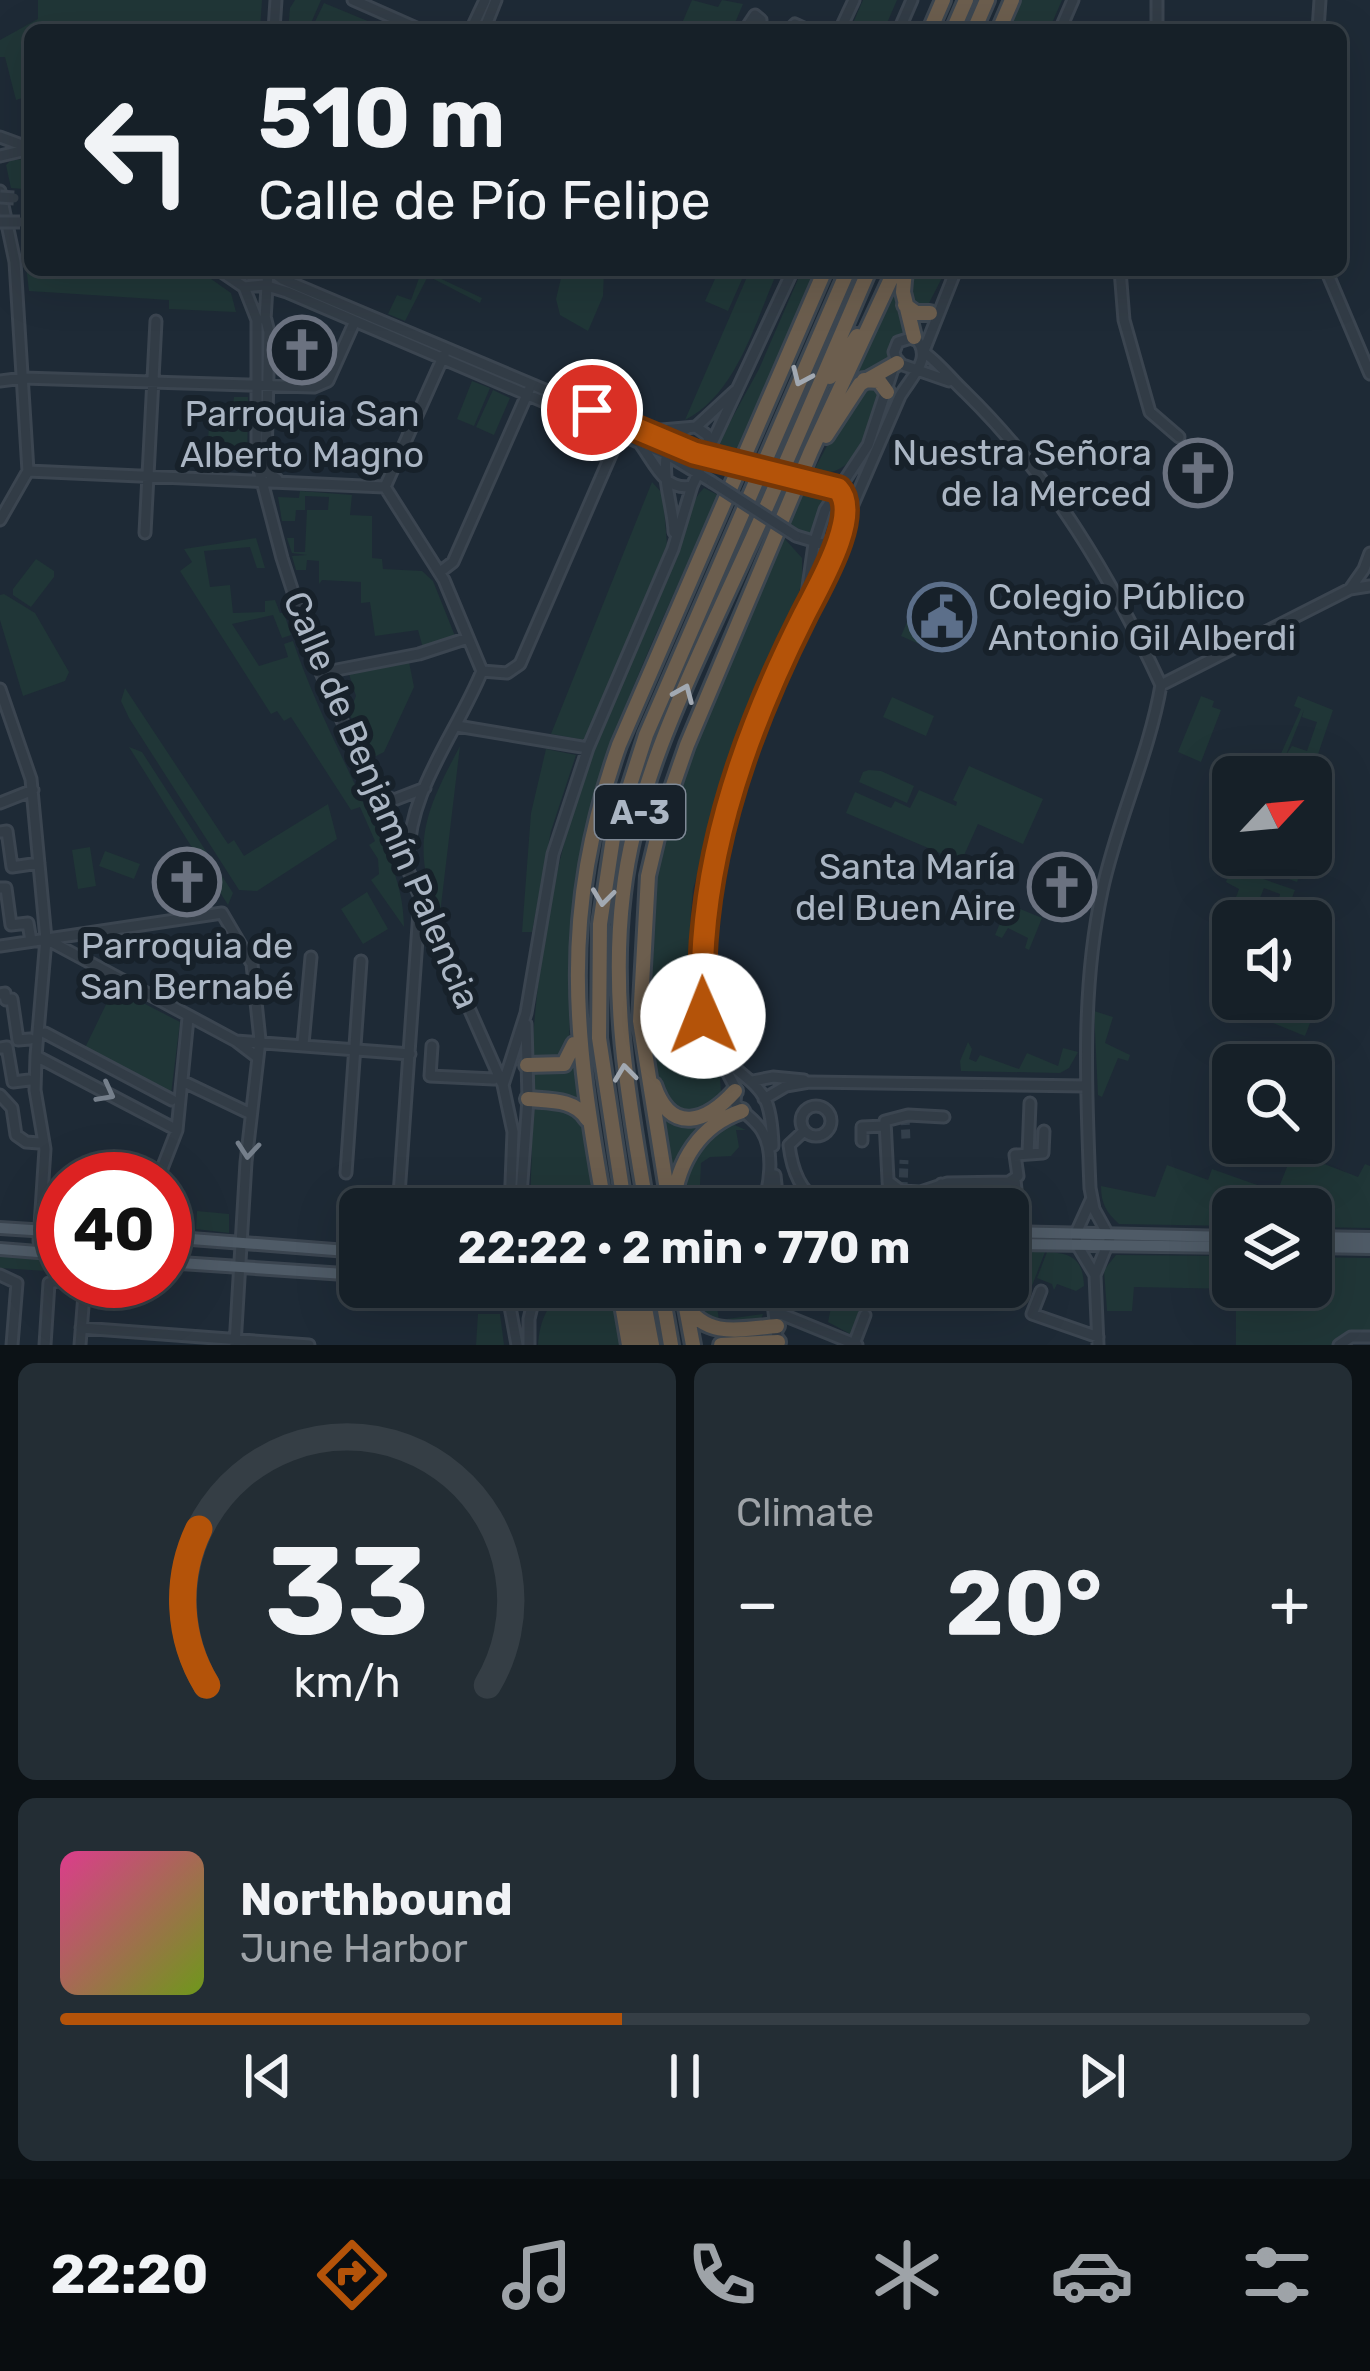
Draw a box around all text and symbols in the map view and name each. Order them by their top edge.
text: 510 m [258,68,505,168]
icon: left [60,72,216,228]
text: Calle de Pío Felipe [258,169,711,233]
church icon: Parroquia San Alberto Magno [267,315,337,385]
pin [541,359,643,461]
one-way arrow [792,365,816,387]
icon: arrive [559,377,625,443]
place label: Parroquia San Alberto Magno [180,392,424,476]
place label: Nuestra Señora de la Merced [892,431,1152,515]
church icon: Nuestra Señora de la Merced [1163,438,1233,508]
place label: Colegio Público Antonio Gil Alberdi [988,575,1296,659]
public building icon: Colegio Público Antonio Gil Alberdi [907,582,977,652]
street label: Calle de Benjamín Palencia [275,585,489,1015]
one-way arrow [670,684,694,705]
north arrow [1212,756,1332,876]
map controls [1212,756,1332,1308]
road number: A-3 [595,785,685,839]
place label: Santa María del Buen Aire [795,845,1016,929]
church icon: Parroquia de San Bernabé [152,847,222,917]
church icon: Santa María del Buen Aire [1027,852,1097,922]
one-way arrow [591,887,617,907]
button: sound [1212,900,1332,1020]
place label: Parroquia de San Bernabé [80,924,294,1008]
position arrow [640,953,766,1079]
button: search [1212,1044,1332,1164]
one-way arrow [612,1063,638,1083]
one-way arrow [94,1079,115,1102]
one-way arrow [236,1141,261,1160]
speed limit sign: 40 [36,1152,192,1308]
button: layers [1212,1188,1332,1308]
text: 22:22 · 2 min · 770 m [457,1221,911,1274]
text: Climate [736,1490,874,1536]
text: 33 [265,1517,429,1665]
text: 20° [946,1550,1102,1657]
text: − [736,1564,779,1643]
text: + [1269,1564,1310,1643]
text: km/h [293,1656,401,1707]
text: Northbound [240,1873,513,1926]
text: June Harbor [240,1926,468,1972]
icon: previous [235,2043,301,2109]
icon: pause [652,2043,718,2109]
icon: next [1069,2043,1135,2109]
icon: directions [310,2233,394,2317]
icon: music [495,2233,579,2317]
icon: phone [680,2233,764,2317]
icon: climate [865,2233,949,2317]
icon: car [1050,2233,1134,2317]
icon: filters [1235,2233,1319,2317]
text: 22:20 [51,2243,208,2307]

